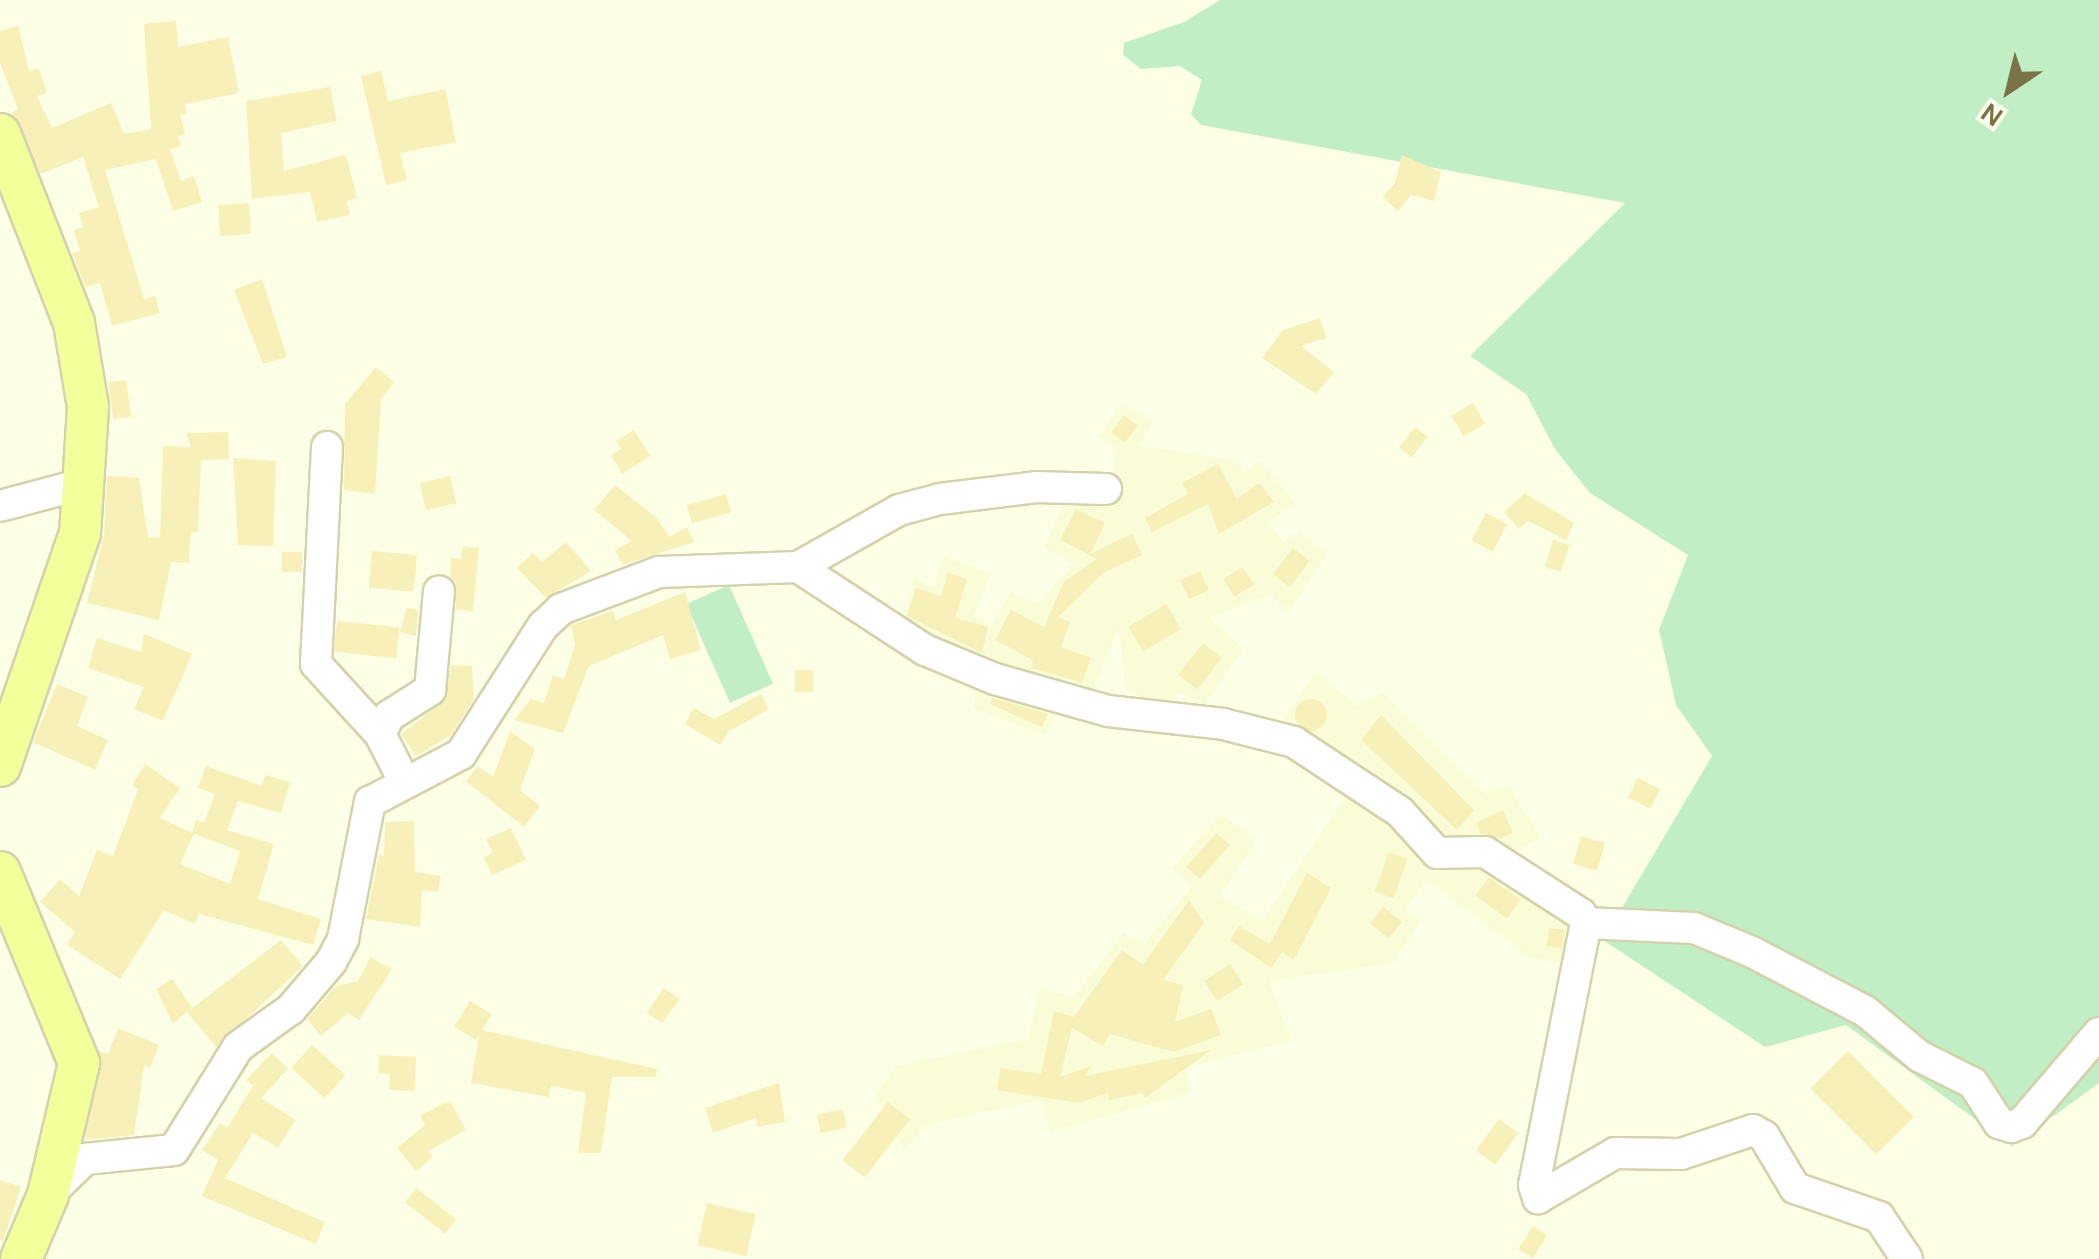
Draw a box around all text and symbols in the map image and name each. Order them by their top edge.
north arrow [1959,40,2059,140]
text: N [1974,96,2009,134]

